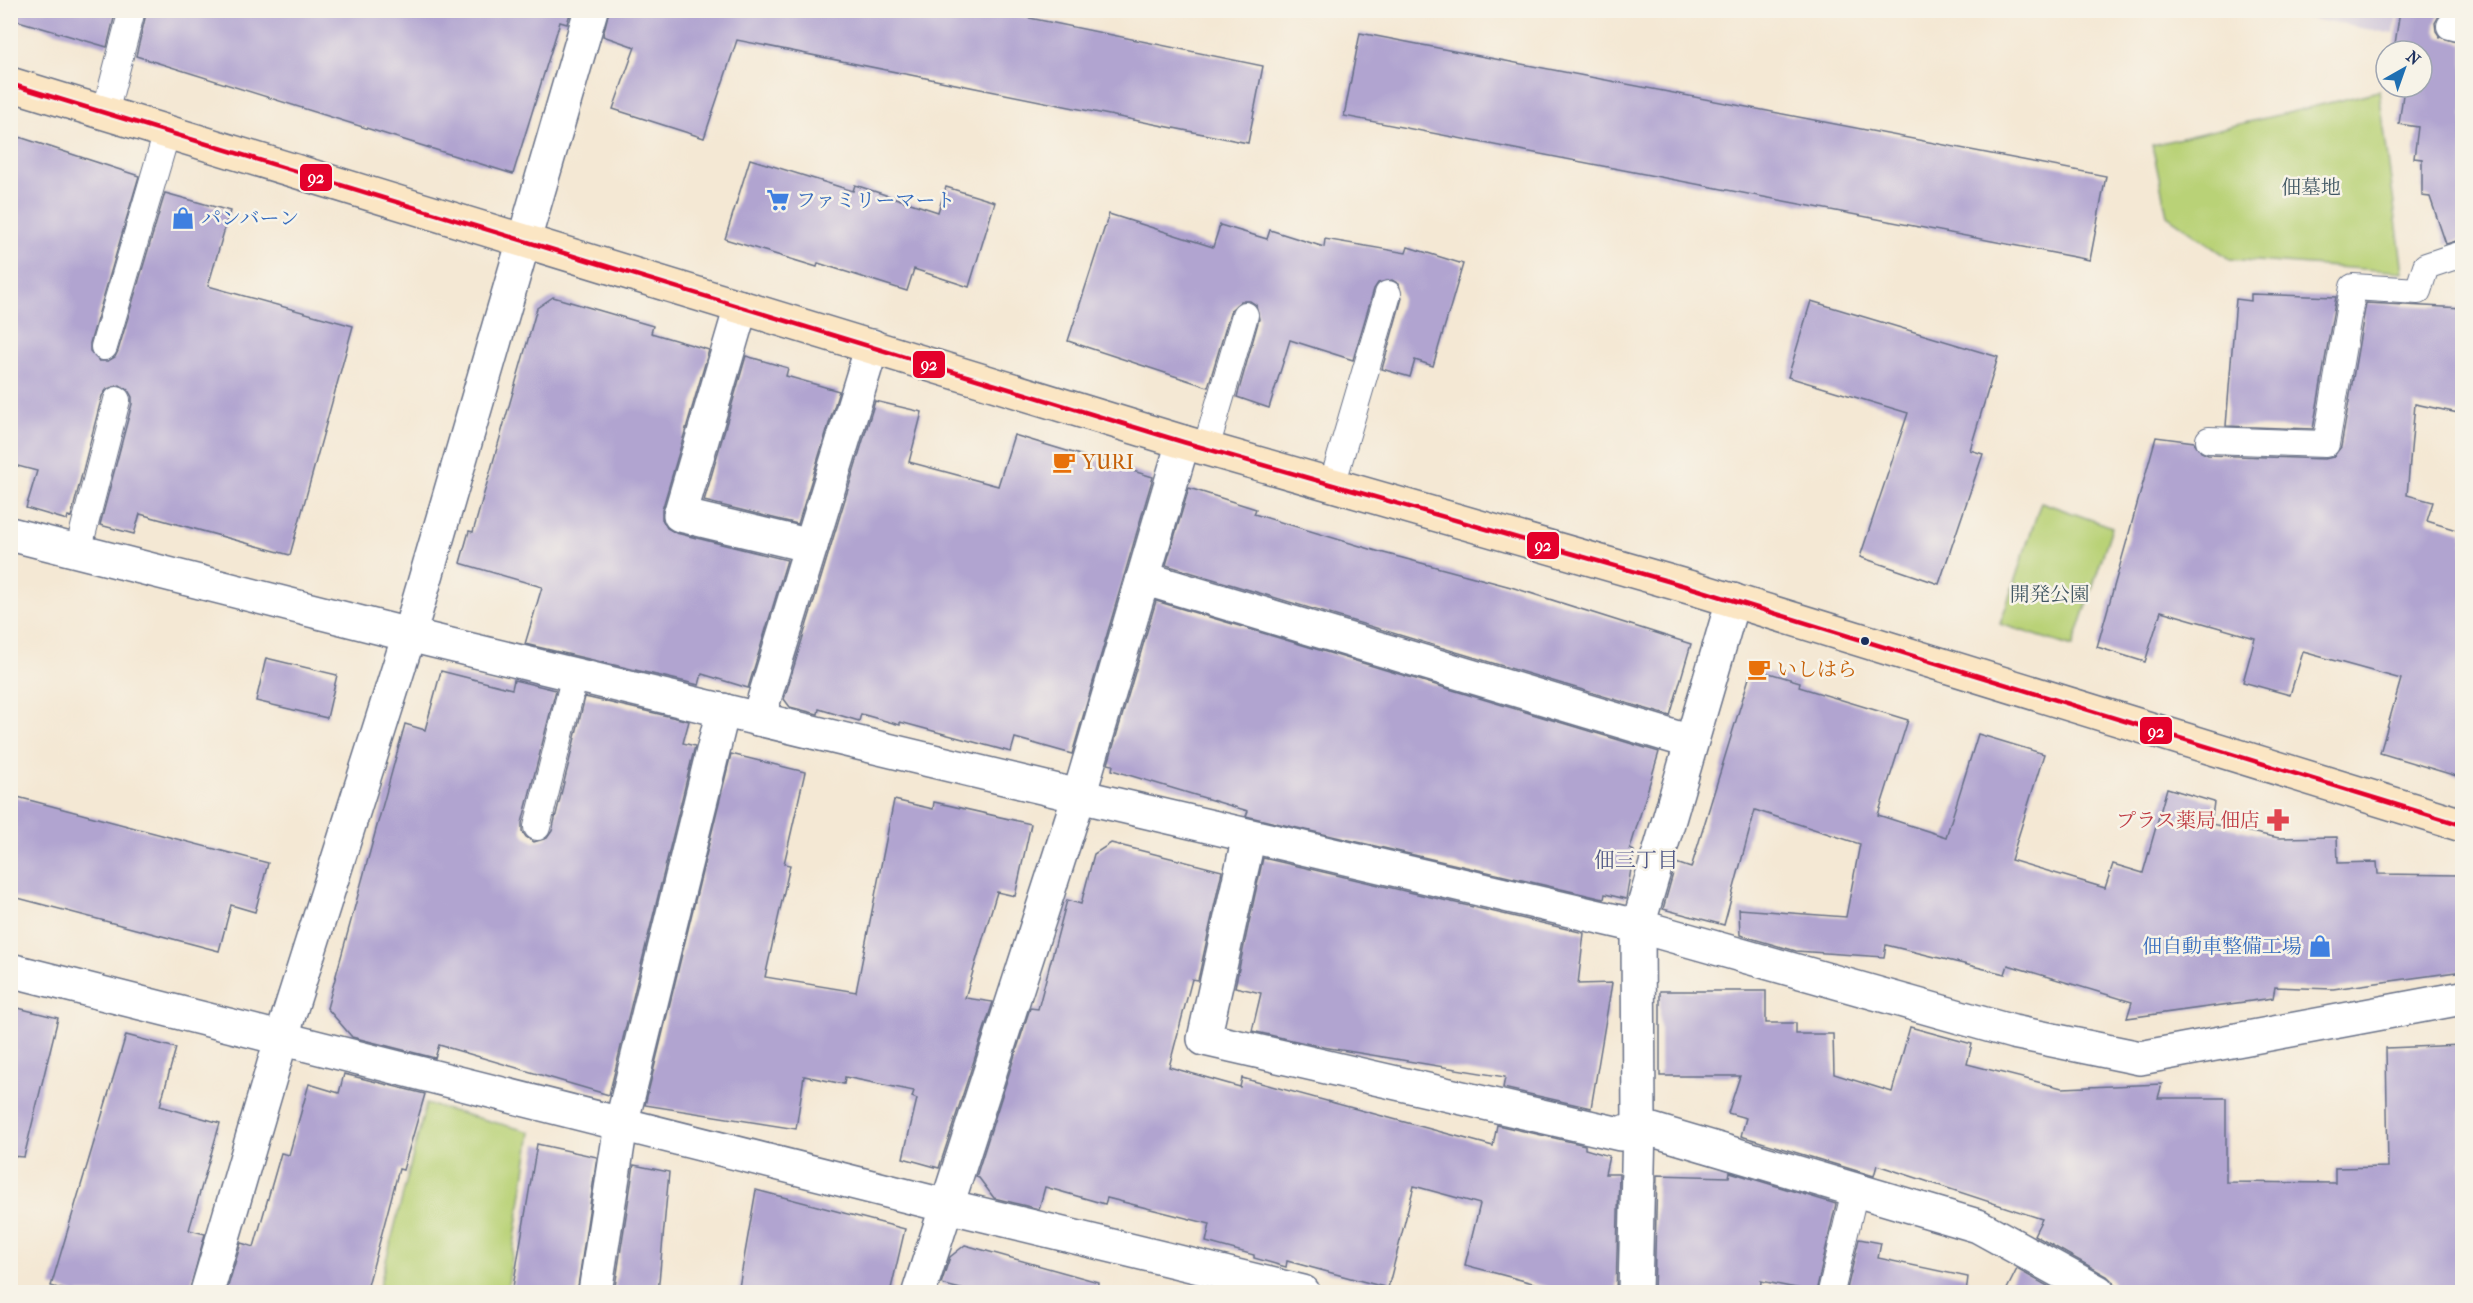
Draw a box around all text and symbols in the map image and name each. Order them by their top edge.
north arrow [2374,39,2434,99]
text: N [2403,47,2425,70]
line badge: 92 [299,163,333,192]
text: 92 [307,168,324,188]
park label: 佃墓地 [2281,176,2341,199]
supermarket icon: ファミリーマート [765,187,791,213]
place label: ファミリーマート [796,189,956,212]
shop icon: パンバーン [170,205,196,231]
place label: パンバーン [201,207,299,230]
line badge: 92 [912,350,946,379]
text: 92 [920,355,937,375]
cafe icon: YURI [1051,449,1077,475]
place label: YURI [1081,451,1134,474]
line badge: 92 [1526,531,1560,560]
text: 92 [1534,536,1551,556]
park label: 開発公園 [2010,583,2090,606]
unlabelled marker [1859,635,1871,647]
cafe icon: いしはら [1746,656,1772,682]
place label: いしはら [1777,658,1857,681]
line badge: 92 [2139,716,2173,745]
text: 92 [2147,722,2164,742]
pharmacy icon: プラス薬局 佃店 [2265,807,2291,833]
place label: プラス薬局 佃店 [2116,809,2260,832]
district label: 佃三丁目 [1594,848,1678,872]
shop icon: 佃自動車整備工場 [2307,933,2333,959]
place label: 佃自動車整備工場 [2142,935,2302,958]

